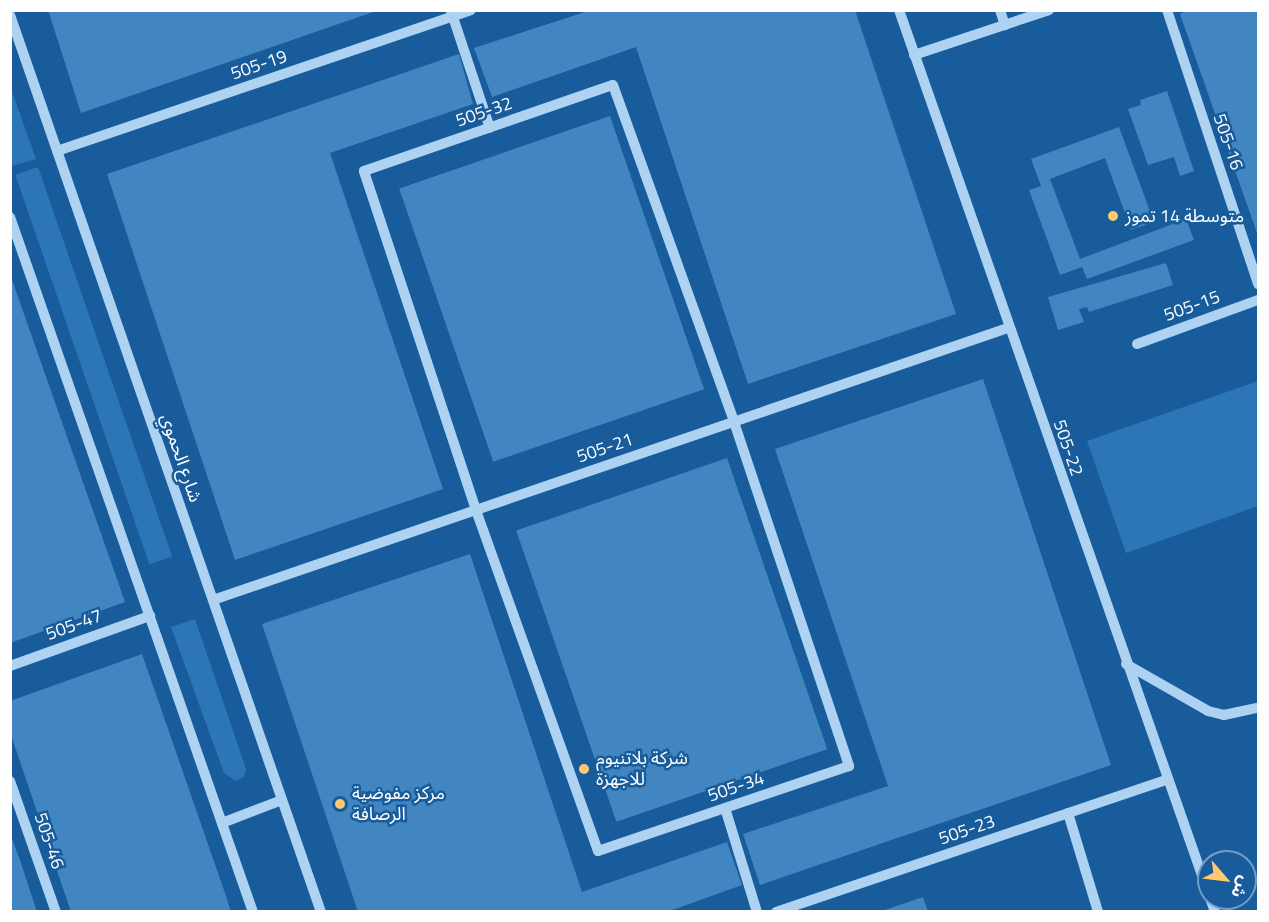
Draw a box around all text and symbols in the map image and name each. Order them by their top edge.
street label: 505-19 [228,45,290,85]
street label: 505-32 [453,92,515,132]
street label: 505-16 [1208,111,1248,173]
place label: متوسطة 14 تموز [1125,205,1244,227]
marker: متوسطة 14 تموز [1106,209,1120,223]
street label: 505-15 [1161,286,1223,326]
street label: شارع الحموي [156,411,206,505]
street label: 505-22 [1048,417,1088,479]
street label: 505-21 [574,428,636,468]
street label: 505-47 [43,605,105,645]
place label: شركة بلاتنيوم للاجهزة [596,748,688,790]
marker: شركة بلاتنيوم للاجهزة [577,762,591,776]
street label: 505-34 [705,767,767,807]
place label: مركز مفوضية الرصافة [352,783,445,826]
marker: مركز مفوضية الرصافة [333,797,347,811]
street label: 505-46 [29,810,69,872]
street label: 505-23 [936,810,998,850]
north arrow [1197,850,1257,910]
text: ش [1225,872,1257,903]

